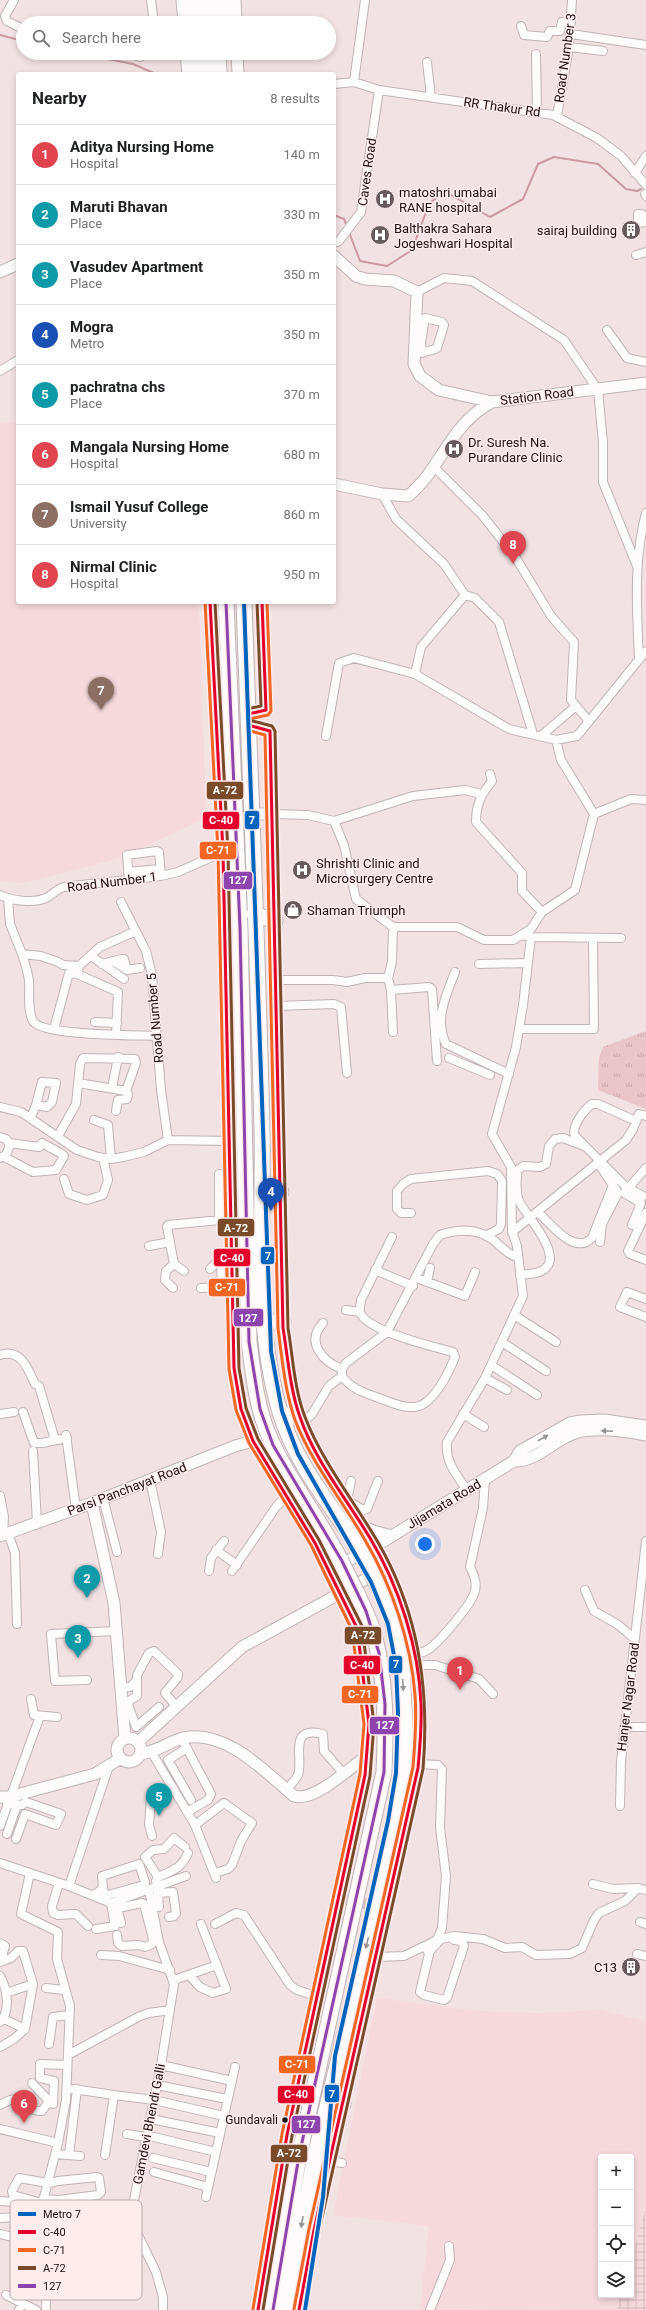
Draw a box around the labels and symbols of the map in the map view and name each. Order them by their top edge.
street label: Road Number 3 [551,12,579,104]
street label: RR Thakur Rd [462,94,542,120]
street label: Caves Road [355,137,379,207]
place label: matoshri umabai RANE hospital [399,185,497,215]
hospital icon: matoshri umabai RANE hospital [374,188,396,210]
building icon: sairaj building [620,219,642,241]
place label: Balthakra Sahara Jogeshwari Hospital [394,221,513,251]
place label: sairaj building [537,223,617,238]
hospital icon: Balthakra Sahara Jogeshwari Hospital [369,224,391,246]
street label: Station Road [499,384,575,408]
place label: Dr. Suresh Na. Purandare Clinic [468,435,563,465]
hospital icon: Dr. Suresh Na. Purandare Clinic [443,438,465,460]
pin: 8 [500,531,526,564]
pin: 7 [88,677,114,710]
line badge: A-72 [206,781,244,800]
text: A-72 [213,784,237,797]
line badge: 7 [244,810,260,830]
line badge: C-40 [202,811,240,830]
text: C-40 [209,814,233,827]
text: 7 [249,814,255,827]
line badge: C-71 [199,841,237,860]
text: C-71 [206,844,230,857]
place label: Shrishti Clinic and Microsurgery Centre [316,856,433,886]
hospital icon: Shrishti Clinic and Microsurgery Centre [291,859,313,881]
street label: Road Number 1 [66,869,158,895]
line badge: 127 [223,871,253,890]
text: 127 [229,874,247,887]
shop icon: Shaman Triumph [282,899,304,921]
place label: Shaman Triumph [307,903,405,918]
street label: Road Number 5 [144,973,166,1063]
pin: 4 [258,1178,284,1211]
line badge: A-72 [217,1218,255,1237]
text: A-72 [224,1222,248,1235]
line badge: 7 [260,1246,275,1265]
line badge: C-40 [213,1248,251,1267]
text: 7 [265,1250,271,1263]
text: C-40 [220,1252,244,1265]
line badge: C-71 [208,1278,246,1297]
text: C-71 [215,1281,239,1294]
line badge: 127 [233,1308,264,1327]
text: 127 [239,1312,257,1325]
one-way arrow [600,1428,613,1434]
one-way arrow [538,1434,549,1441]
street label: Parsi Panchayat Road [65,1459,189,1519]
street label: Jijamata Road [404,1476,484,1532]
your location [415,1534,435,1554]
pin: 2 [74,1565,100,1598]
pin: 3 [65,1625,91,1658]
line badge: A-72 [344,1626,382,1645]
text: A-72 [351,1629,375,1642]
street label: Hanjer Nagar Road [614,1642,642,1752]
line badge: C-40 [343,1655,381,1675]
line badge: 7 [388,1655,403,1674]
pin: 1 [447,1657,473,1690]
text: 7 [393,1658,399,1671]
text: C-40 [350,1659,374,1672]
one-way arrow [400,1679,407,1691]
line badge: C-71 [341,1685,379,1704]
text: C-71 [348,1688,372,1701]
line badge: 127 [369,1716,400,1735]
text: 127 [376,1719,394,1732]
pin: 5 [146,1783,172,1816]
one-way arrow [364,1937,370,1949]
building icon: C13 [620,1956,642,1978]
place label: C13 [594,1960,617,1975]
line badge: C-71 [278,2055,316,2074]
text: C-71 [285,2058,309,2071]
street label: Gamdevi Bhendi Galli [130,2062,168,2186]
line badge: 7 [324,2084,340,2103]
line badge: C-40 [277,2085,315,2104]
text: C-40 [284,2088,308,2101]
text: 7 [329,2088,335,2101]
pin: 6 [11,2090,37,2123]
place label: Gundavali [225,2113,278,2127]
marker: Gundavali [280,2115,290,2125]
line badge: 127 [291,2115,321,2134]
text: 127 [297,2118,315,2131]
line badge: A-72 [270,2144,308,2163]
text: A-72 [277,2147,301,2160]
legend [10,2200,142,2300]
text: Metro 7 [43,2208,81,2221]
one-way arrow [299,2216,305,2228]
text: C-40 [43,2226,66,2239]
text: C-71 [43,2244,66,2257]
text: A-72 [43,2262,66,2275]
text: 127 [43,2280,62,2293]

